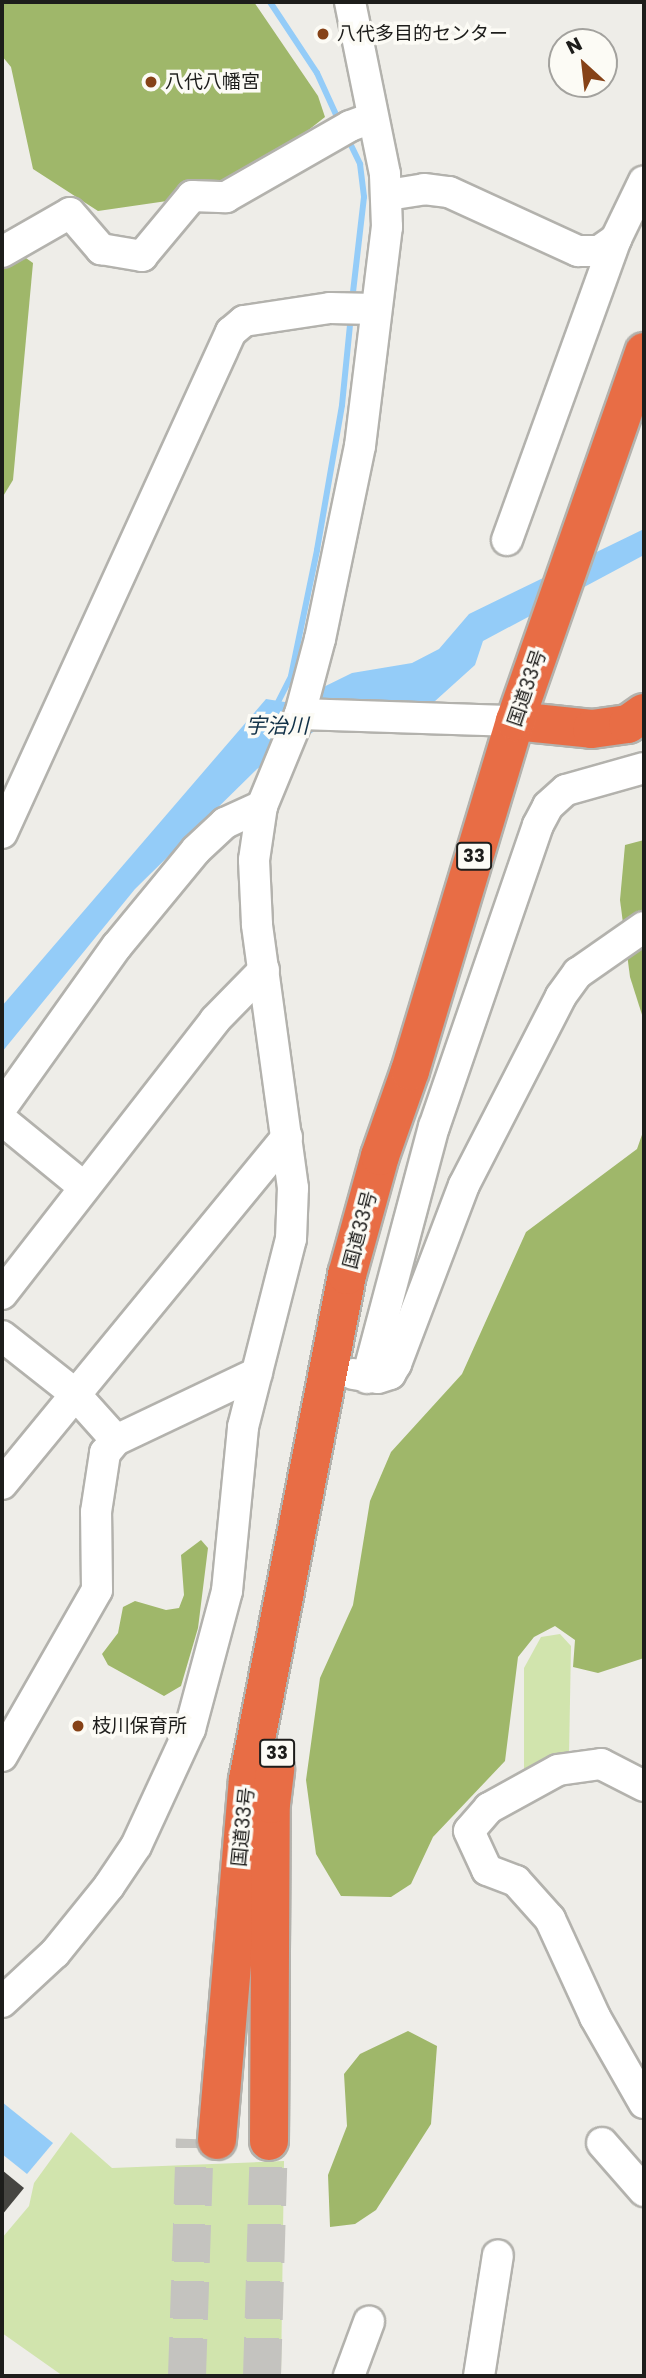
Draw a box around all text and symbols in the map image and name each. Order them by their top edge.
place label: 八代多目的センター [337,23,508,45]
marker: 八代多目的センター [315,26,331,42]
north arrow [548,28,618,98]
text: N [562,30,587,61]
place label: 八代八幡宮 [165,71,260,93]
marker: 八代八幡宮 [143,74,159,90]
street label: 国道33号 [503,647,551,729]
water label: 宇治川 [246,713,308,739]
road number: 33 [455,842,493,870]
street label: 国道33号 [339,1189,381,1271]
place label: 枝川保育所 [92,1715,187,1737]
marker: 枝川保育所 [70,1718,86,1734]
road number: 33 [258,1738,296,1768]
street label: 国道33号 [228,1786,258,1868]

